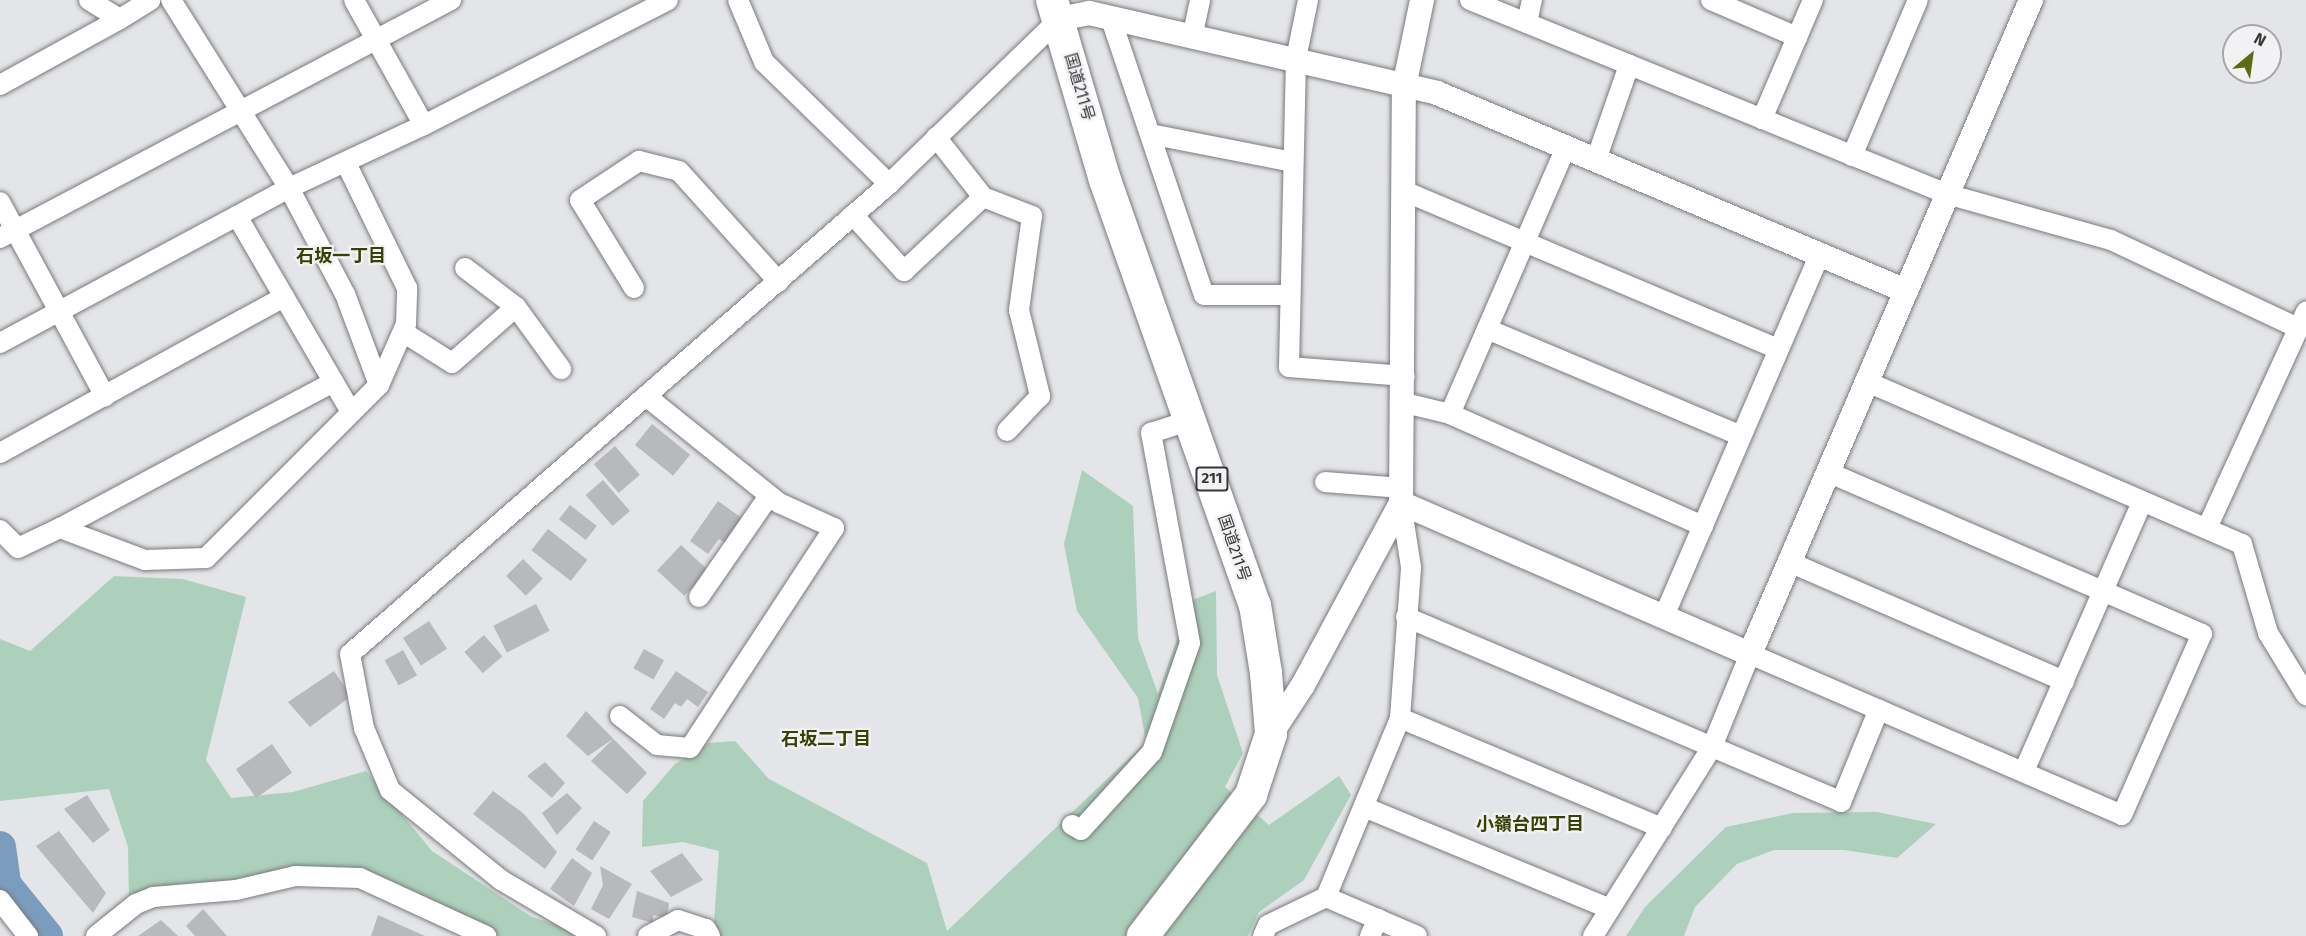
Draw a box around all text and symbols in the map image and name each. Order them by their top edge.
north arrow [2222,24,2282,84]
text: N [2251,29,2269,50]
street label: 国道211号 [1060,51,1098,123]
district label: 石坂一丁目 [296,245,386,267]
road number: 211 [1194,467,1230,491]
street label: 国道211号 [1214,512,1254,584]
district label: 石坂二丁目 [781,728,871,750]
district label: 小嶺台四丁目 [1476,813,1584,835]

